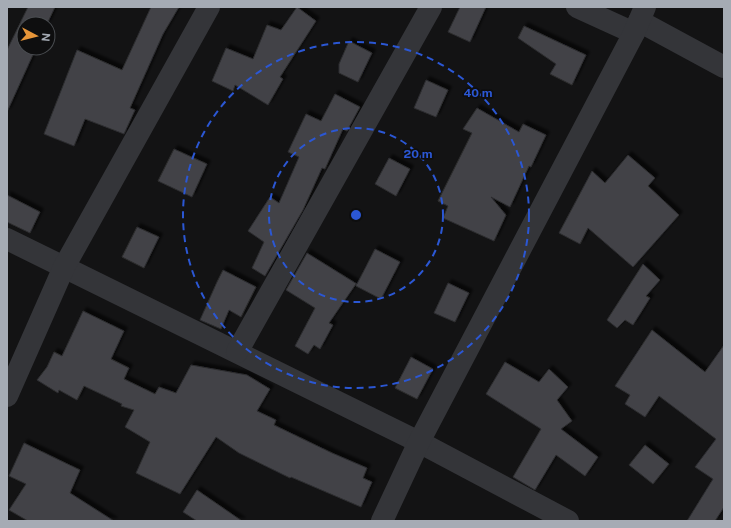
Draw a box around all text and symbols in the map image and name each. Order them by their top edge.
north arrow [16,16,56,56]
text: N [39,32,52,42]
text: 40 m [463,86,493,100]
text: 20 m [404,147,433,161]
centre of rings [349,208,363,222]

